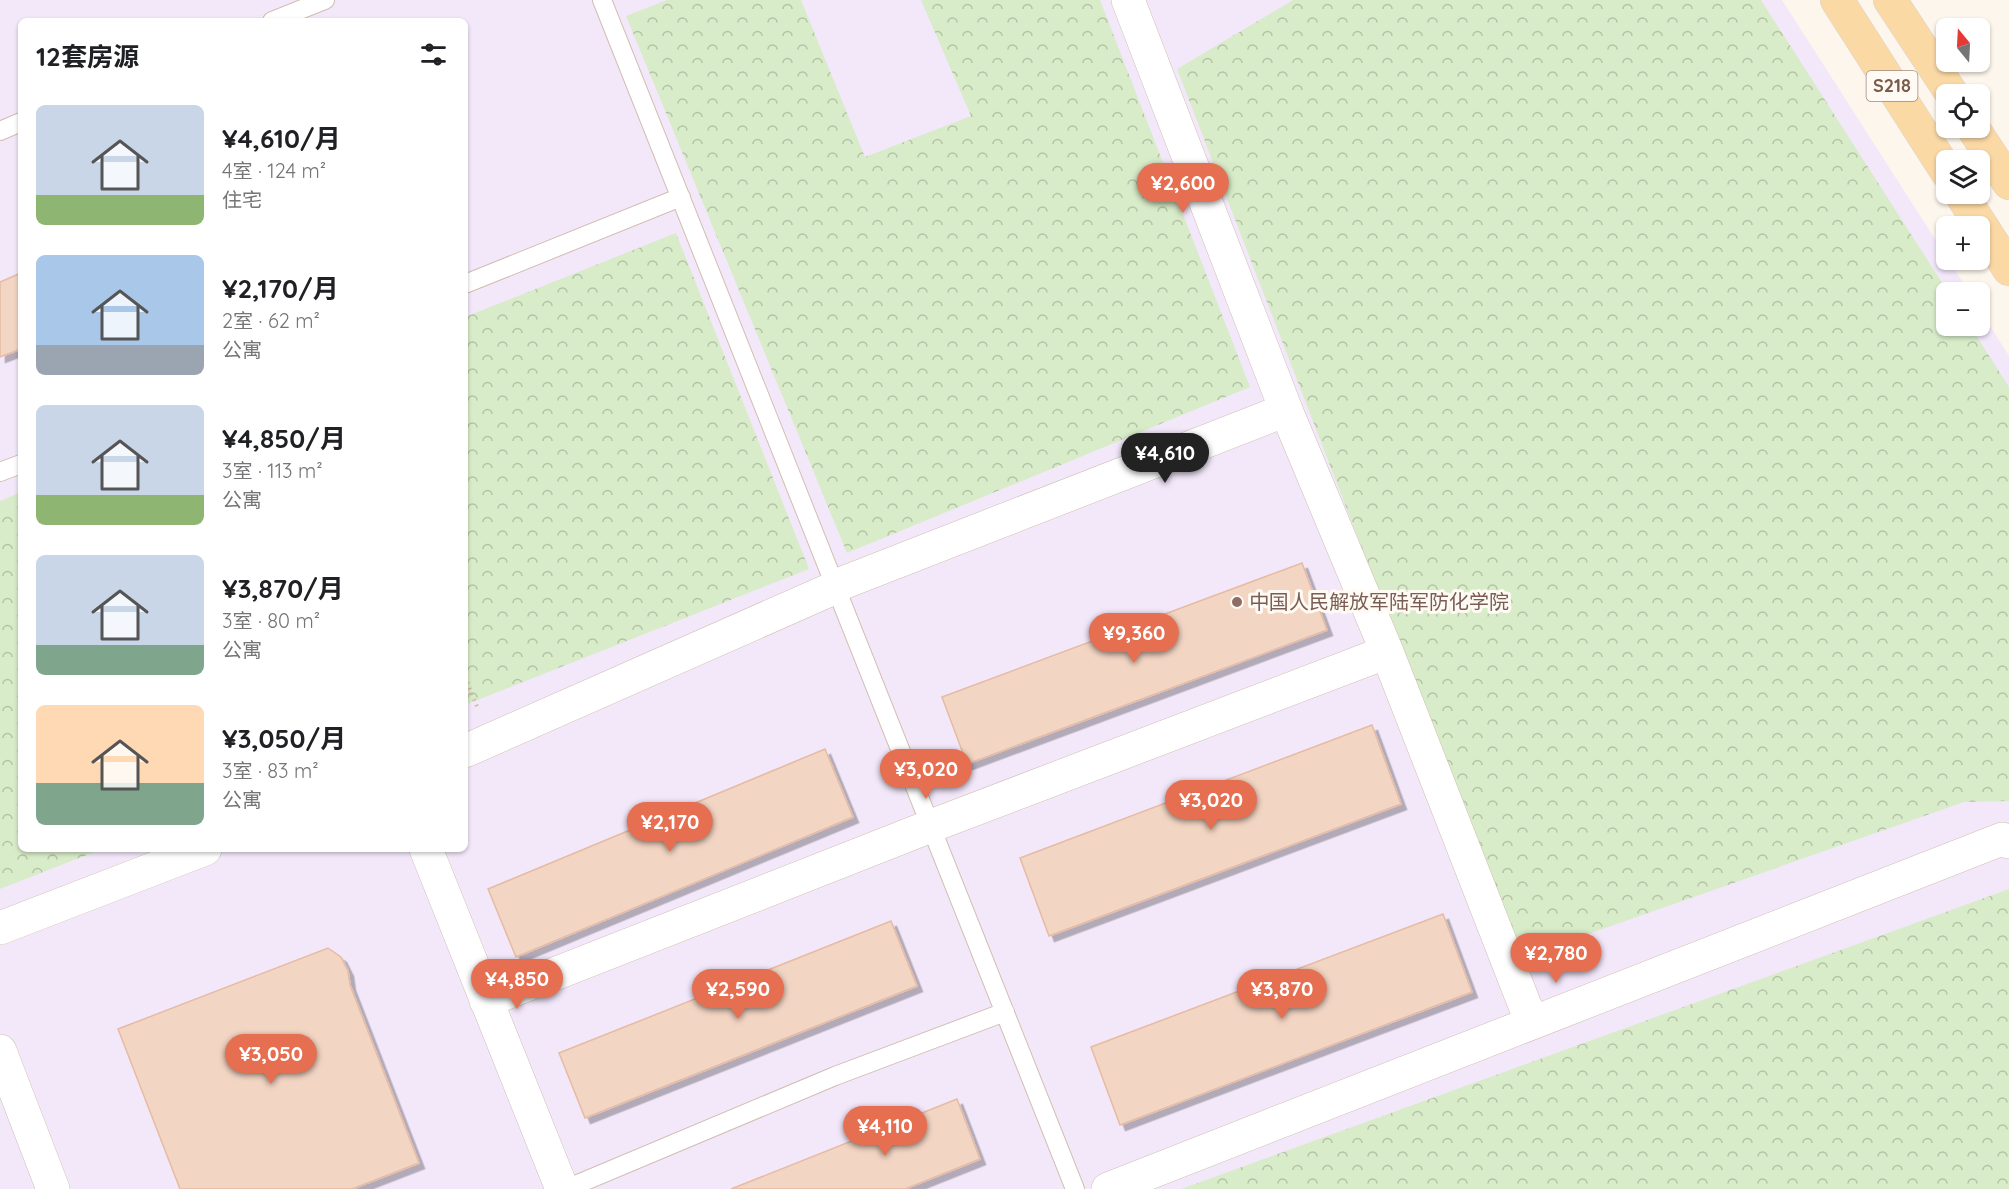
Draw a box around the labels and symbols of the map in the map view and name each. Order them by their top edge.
north arrow [1936,18,1990,72]
road number: S218 [1866,71,1918,101]
pin: ¥2,600 [1134,163,1232,214]
pin: ¥4,610 [1116,433,1214,484]
place label: 中国人民解放军陆军防化学院 [1249,589,1509,614]
marker: 中国人民解放军陆军防化学院 [1230,595,1244,609]
pin: ¥9,360 [1085,613,1183,664]
pin: ¥3,020 [877,749,975,800]
pin: ¥3,020 [1162,780,1260,831]
pin: ¥2,170 [621,802,719,853]
pin: ¥2,780 [1507,933,1605,984]
pin: ¥4,850 [468,959,566,1010]
pin: ¥2,590 [689,969,787,1020]
pin: ¥3,870 [1233,969,1331,1020]
pin: ¥3,050 [222,1034,320,1085]
pin: ¥4,110 [836,1106,934,1157]

